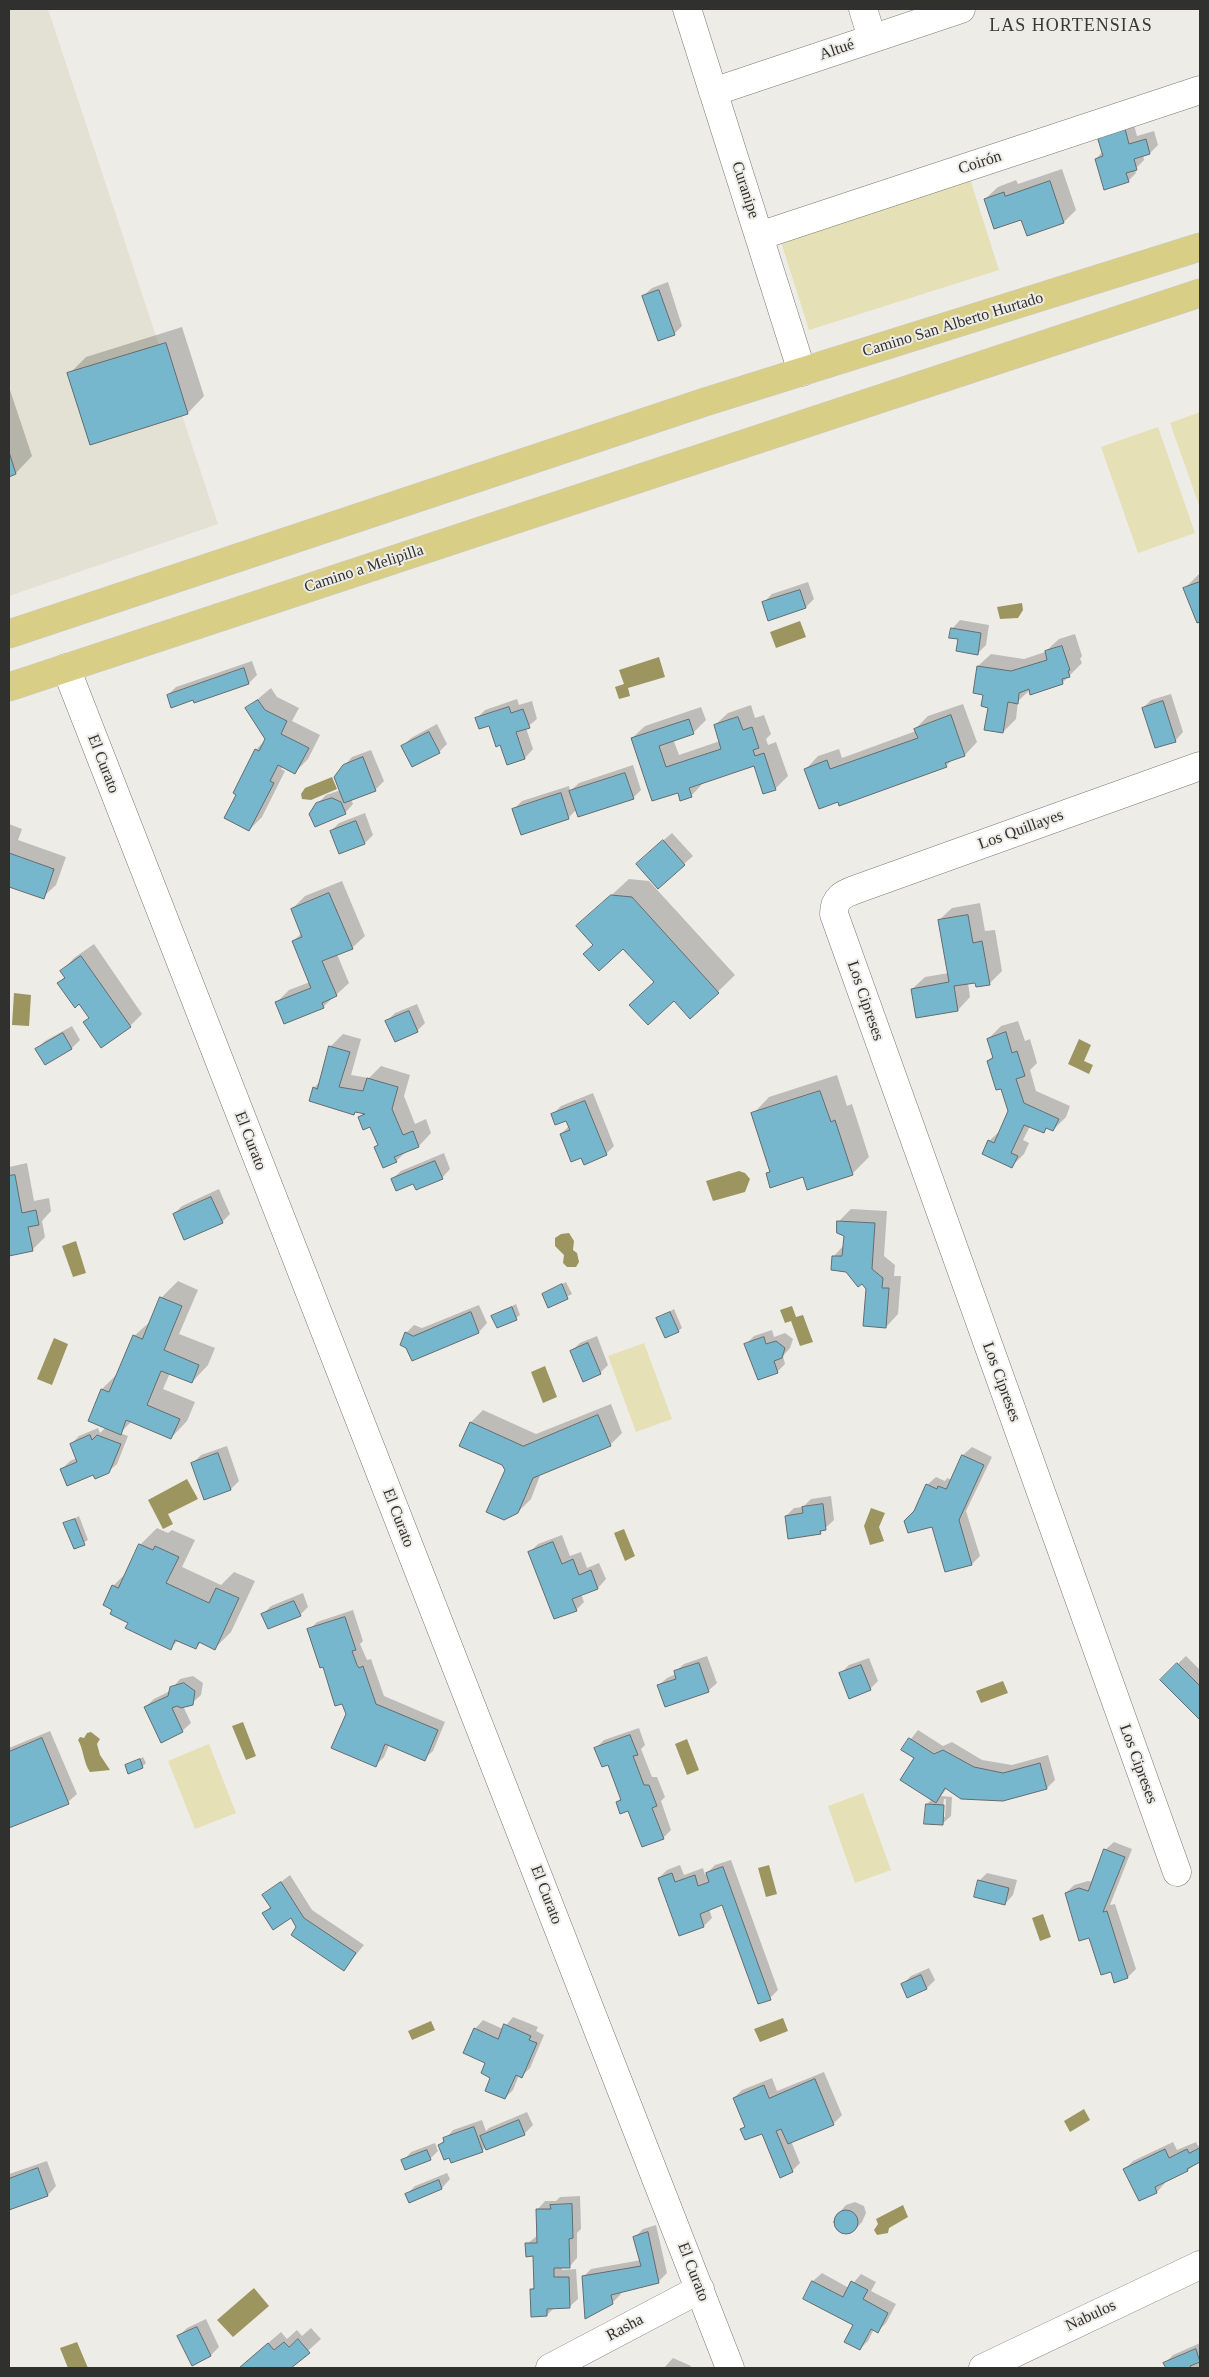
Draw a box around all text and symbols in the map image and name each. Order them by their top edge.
district label: LAS HORTENSIAS [988,15,1154,37]
street label: Altué [817,35,857,65]
street label: Coirón [956,147,1004,179]
street label: Curanipe [727,159,763,221]
street label: Camino San Alberto Hurtado [860,288,1046,362]
street label: Camino a Melipilla [302,541,426,597]
street label: El Curato [83,732,123,796]
street label: Los Quillayes [976,806,1066,854]
street label: Los Cipreses [842,959,888,1043]
street label: El Curato [230,1109,270,1173]
street label: Los Cipreses [978,1340,1024,1424]
street label: El Curato [378,1486,418,1550]
street label: Los Cipreses [1115,1722,1161,1806]
street label: El Curato [526,1863,566,1927]
street label: El Curato [673,2240,713,2304]
street label: Nabulos [1063,2296,1119,2336]
street label: Rasha [603,2310,647,2346]

